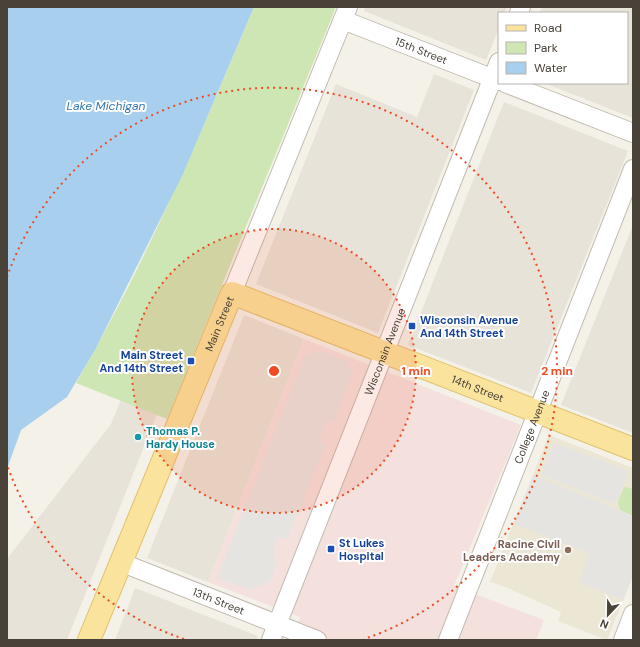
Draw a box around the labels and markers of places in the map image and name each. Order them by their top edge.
place label: Wisconsin Avenue And 14th Street [420,313,519,340]
marker: Wisconsin Avenue And 14th Street [407,321,417,331]
place label: Main Street And 14th Street [100,348,183,375]
marker: Main Street And 14th Street [186,356,196,366]
centre of rings [267,364,281,378]
place label: Thomas P. Hardy House [146,424,215,451]
marker: Thomas P. Hardy House [133,432,143,442]
place label: St Lukes Hospital [339,536,384,563]
place label: Racine Civil Leaders Academy [463,537,560,564]
marker: St Lukes Hospital [326,544,336,554]
marker: Racine Civil Leaders Academy [563,545,573,555]

